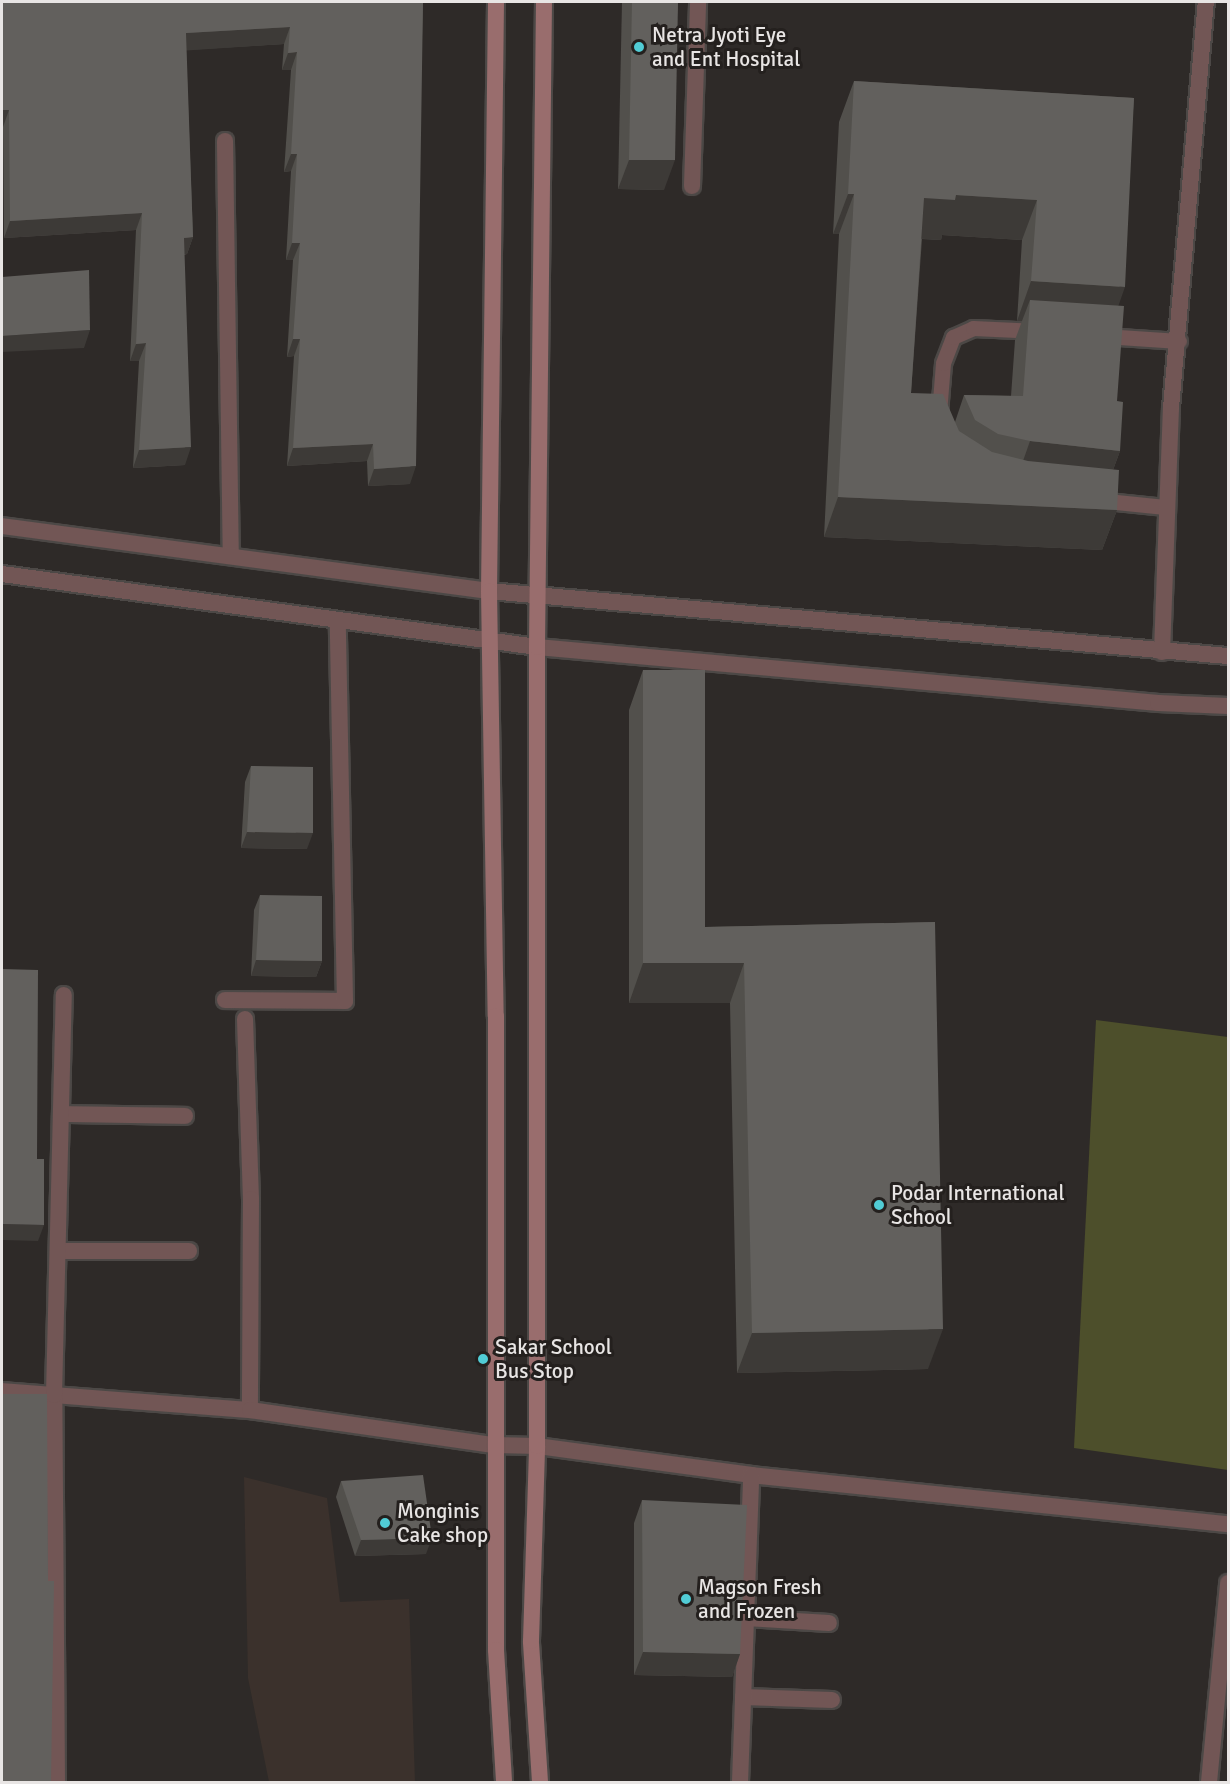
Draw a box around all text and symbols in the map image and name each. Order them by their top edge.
place label: Netra Jyoti Eye and Ent Hospital [652,22,800,72]
marker: Netra Jyoti Eye and Ent Hospital [630,38,648,56]
place label: Podar International School [891,1180,1065,1230]
marker: Podar International School [872,1198,886,1212]
place label: Sakar School Bus Stop [495,1334,612,1384]
marker: Sakar School Bus Stop [476,1352,490,1366]
place label: Monginis Cake shop [397,1498,488,1548]
marker: Monginis Cake shop [378,1516,392,1530]
place label: Magson Fresh and Frozen [698,1574,822,1624]
marker: Magson Fresh and Frozen [679,1592,693,1606]

